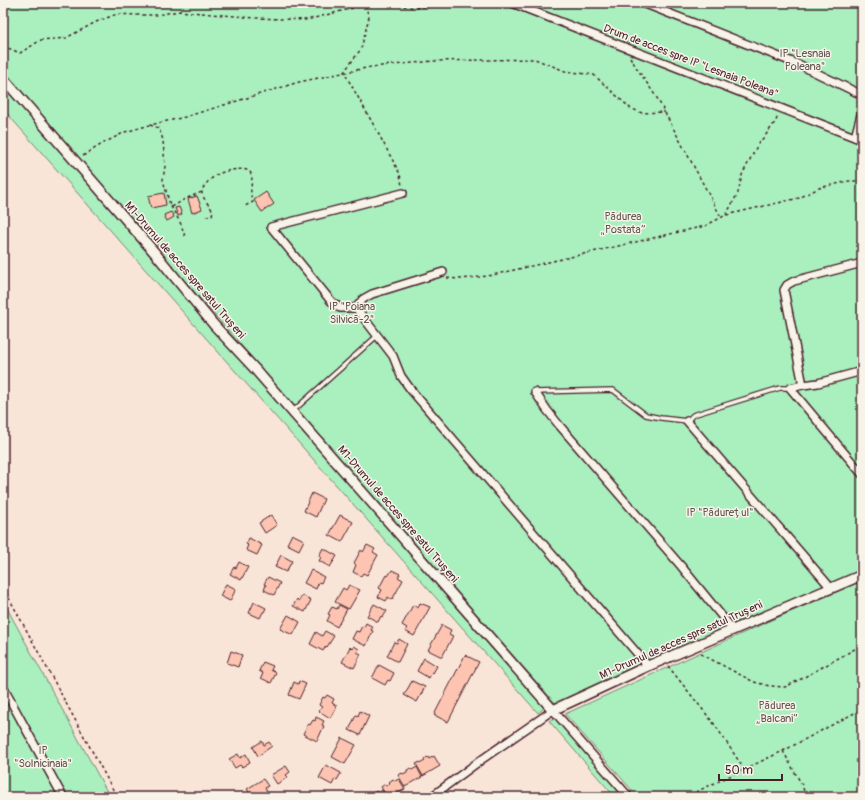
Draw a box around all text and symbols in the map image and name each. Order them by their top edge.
street label: Drum de acces spre IP "Lesnaia Poleana" [602,22,780,100]
park label: IP "Lesnaia Poleana" [780,47,831,73]
street label: M1-Drumul de acces spre satul Trușeni [122,199,248,341]
park label: Pădurea „Postata” [601,210,646,236]
park label: IP "Poiana Silvică-2" [329,300,375,326]
street label: M1-Drumul de acces spre satul Trușeni [335,443,461,585]
park label: IP "Pădurețul" [686,506,754,519]
street label: M1-Drumul de acces spre satul Trușeni [597,598,765,682]
park label: Pădurea „Balcani” [756,699,798,725]
park label: IP "Solnicinaia" [14,744,72,770]
scale bar [719,756,782,782]
text: 50 m [725,763,753,778]

